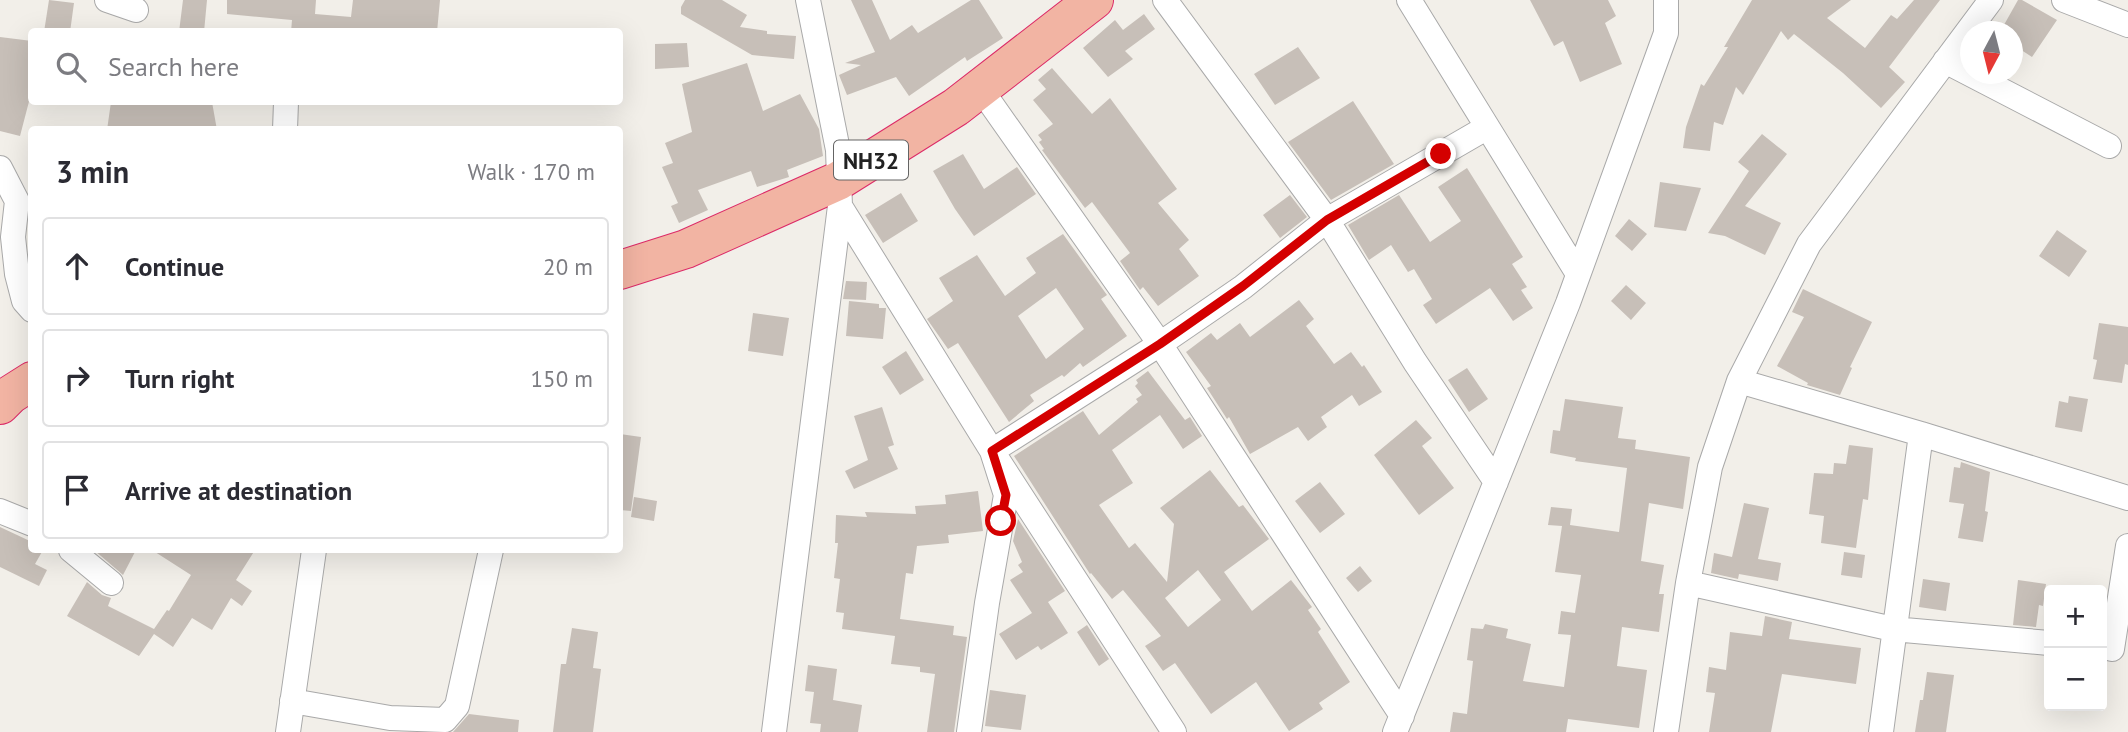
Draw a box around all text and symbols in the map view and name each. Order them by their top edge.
north arrow [1960,21,2023,84]
search box [28,28,623,105]
icon: search [52,48,90,86]
text: Search here [108,50,239,83]
route end [1425,138,1456,169]
road number: NH32 [834,140,908,180]
text: 3 min [56,152,129,191]
text: Walk · 170 m [468,157,595,186]
icon: ahead [58,247,96,285]
text: Continue [125,250,224,283]
text: 20 m [543,252,593,281]
icon: right [58,359,96,397]
text: Turn right [125,362,234,395]
text: 150 m [531,364,593,393]
icon: arrive [58,471,96,509]
text: Arrive at destination [125,474,352,507]
route start [985,505,1016,536]
map controls [2044,585,2107,711]
button: + [2044,585,2107,648]
button: − [2044,648,2107,711]

